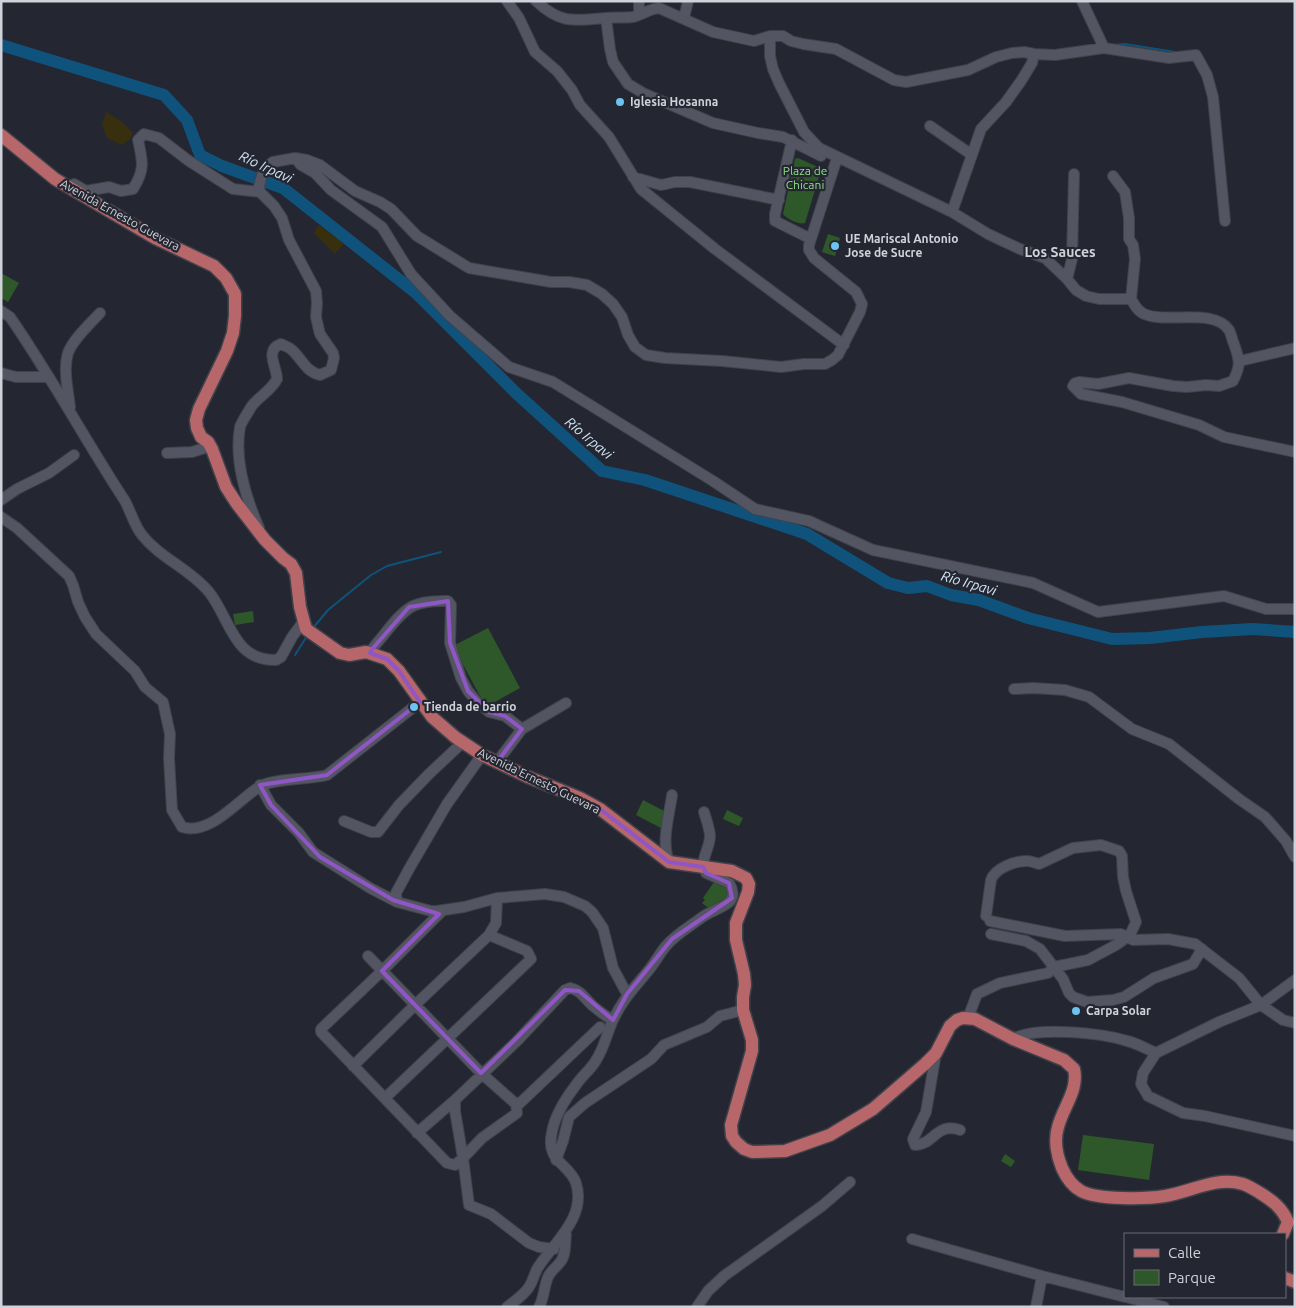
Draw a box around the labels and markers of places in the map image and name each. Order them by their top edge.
place label: Iglesia Hosanna [630,95,718,108]
marker: Iglesia Hosanna [614,96,626,108]
place label: UE Mariscal Antonio Jose de Sucre [845,232,958,259]
marker: UE Mariscal Antonio Jose de Sucre [829,240,841,252]
place label: Tienda de barrio [424,700,516,713]
marker: Tienda de barrio [408,701,420,713]
place label: Carpa Solar [1086,1004,1151,1017]
marker: Carpa Solar [1070,1005,1082,1017]

